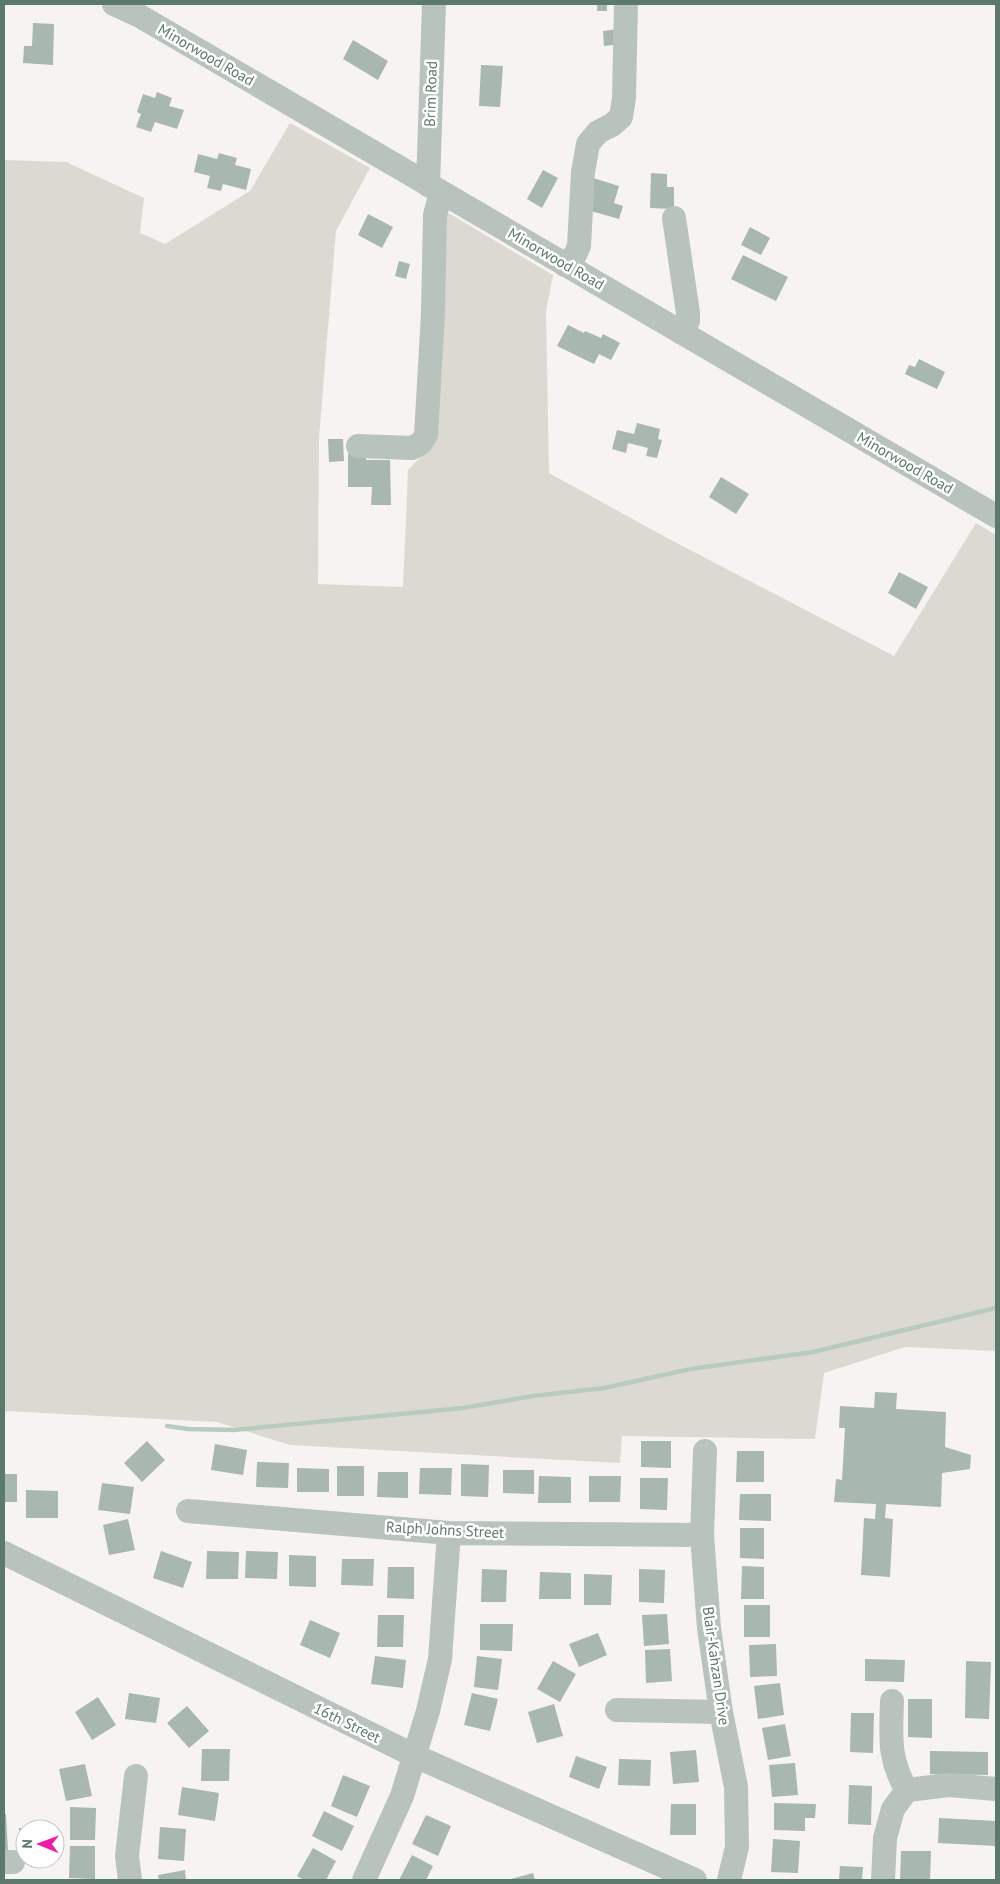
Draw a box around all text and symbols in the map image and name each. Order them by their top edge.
street label: Minorwood Road [155,19,258,90]
street label: Brim Road [420,61,441,127]
street label: Minorwood Road [505,223,608,294]
street label: Minorwood Road [854,427,957,498]
street label: Ralph Johns Street [385,1517,505,1542]
street label: Blair-Kahzan Drive [699,1605,734,1726]
street label: 16th Street [311,1698,384,1747]
north arrow [15,1819,65,1869]
text: N [18,1839,36,1849]

